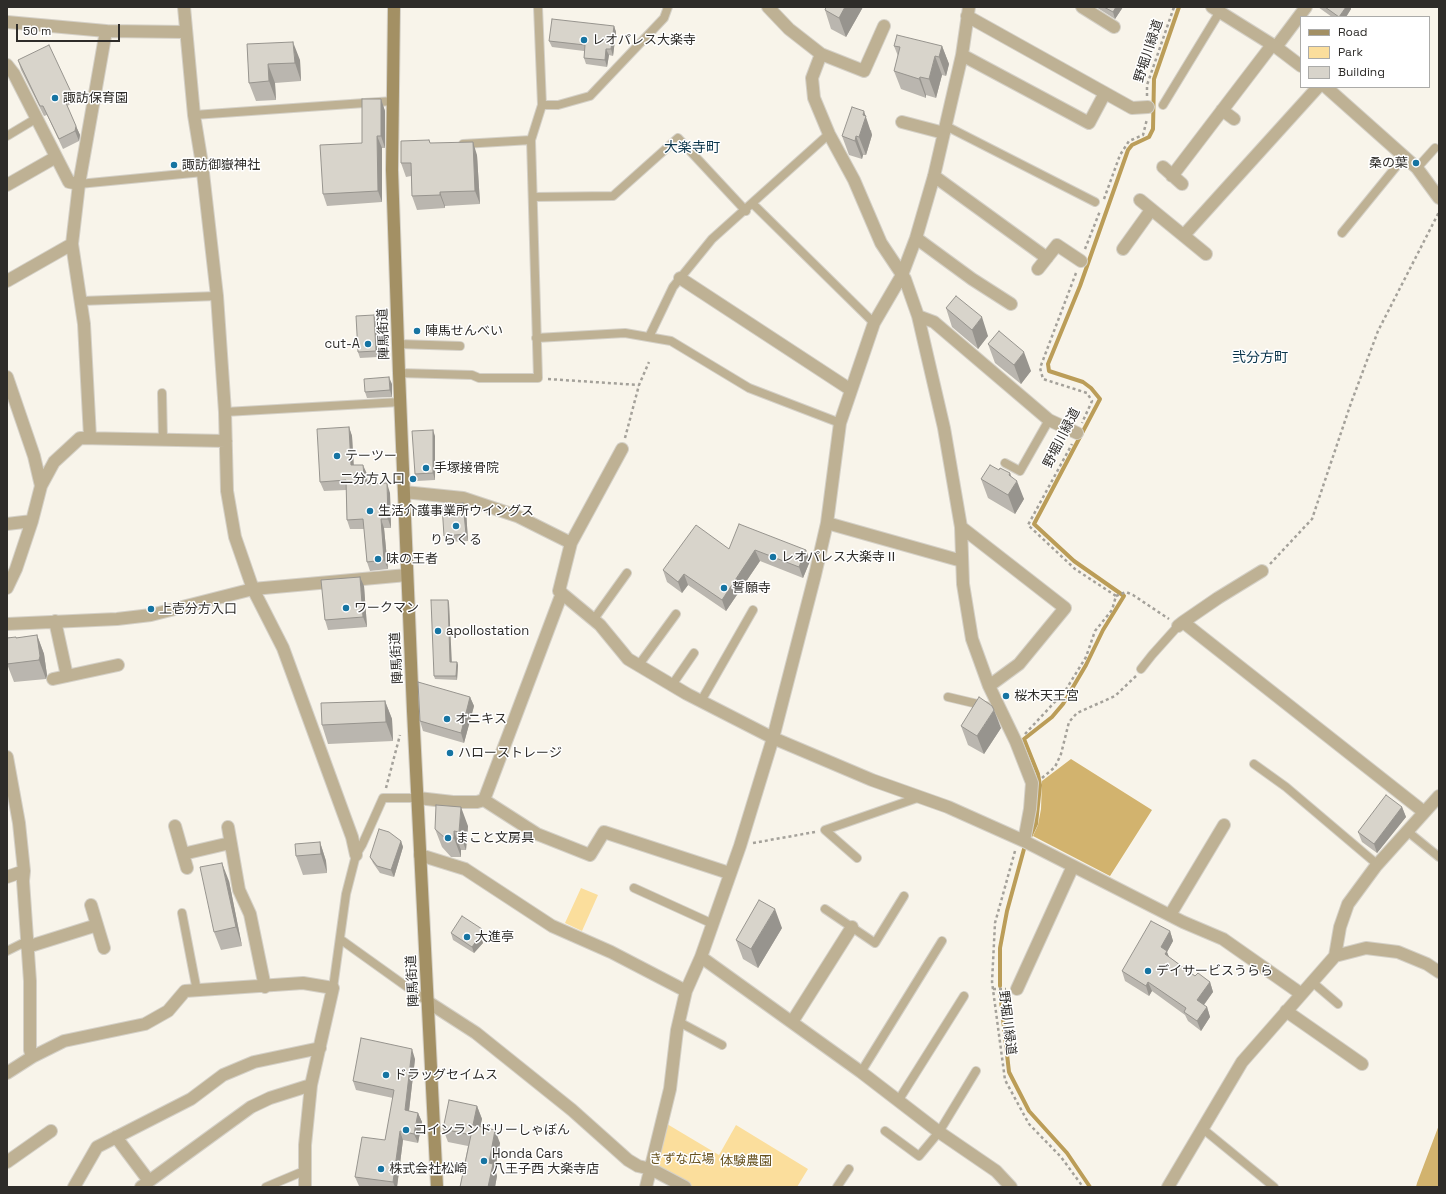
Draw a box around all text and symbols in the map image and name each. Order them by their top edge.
scale bar [18,16,122,42]
legend [1300,16,1430,88]
street label: 野堀川緑道 [1132,18,1166,84]
text: 50 m [23,23,51,39]
text: Road [1338,24,1367,40]
place label: レオパレス大楽寺 [592,32,696,48]
marker: レオパレス大楽寺 [579,35,589,45]
text: Park [1338,44,1363,60]
text: Building [1338,64,1385,80]
place label: 諏訪保育園 [63,90,128,106]
marker: 諏訪保育園 [50,93,60,103]
district label: 大楽寺町 [664,140,720,156]
place label: 桑の葉 [1369,155,1408,171]
place label: 諏訪御嶽神社 [182,157,260,173]
marker: 桑の葉 [1411,158,1421,168]
marker: 諏訪御嶽神社 [169,160,179,170]
street label: 陣馬街道 [375,308,393,360]
place label: 陣馬せんべい [425,323,503,339]
marker: 陣馬せんべい [412,326,422,336]
place label: cut-A [325,336,360,352]
marker: cut-A [363,339,373,349]
district label: 弐分方町 [1232,350,1288,366]
street label: 野堀川緑道 [1040,406,1084,470]
place label: テーツー [345,448,397,464]
marker: テーツー [332,451,342,461]
place label: 手塚接骨院 [434,460,499,476]
marker: 手塚接骨院 [421,463,431,473]
place label: 二分方入口 [340,471,405,487]
marker: 二分方入口 [408,474,418,484]
place label: 生活介護事業所ウイングス [378,503,534,519]
marker: 生活介護事業所ウイングス [365,506,375,516]
marker: りらくる [451,521,461,531]
place label: りらくる [430,532,482,548]
place label: レオパレス大楽寺Ⅱ [781,549,898,565]
place label: 味の王者 [386,551,438,567]
marker: レオパレス大楽寺Ⅱ [768,552,778,562]
marker: 味の王者 [373,554,383,564]
place label: 誓願寺 [732,580,771,596]
marker: 誓願寺 [719,583,729,593]
place label: ワークマン [354,600,419,616]
place label: 上壱分方入口 [159,601,237,617]
marker: ワークマン [341,603,351,613]
marker: 上壱分方入口 [146,604,156,614]
place label: apollostation [446,623,529,639]
marker: apollostation [433,626,443,636]
street label: 陣馬街道 [388,632,406,684]
place label: 桜木天王宮 [1014,688,1079,704]
marker: 桜木天王宮 [1001,691,1011,701]
place label: オニキス [455,711,507,727]
marker: オニキス [442,714,452,724]
place label: ハローストレージ [458,745,562,761]
marker: ハローストレージ [445,748,455,758]
place label: まこと文房具 [456,830,534,846]
marker: まこと文房具 [443,833,453,843]
place label: 大進亭 [475,929,514,945]
marker: 大進亭 [462,932,472,942]
street label: 陣馬街道 [404,955,422,1007]
place label: デイサービスうらら [1156,963,1273,979]
marker: デイサービスうらら [1143,966,1153,976]
street label: 野堀川緑道 [995,990,1019,1056]
place label: ドラッグセイムス [394,1067,498,1083]
marker: ドラッグセイムス [381,1070,391,1080]
place label: コインランドリーしゃぼん [414,1122,570,1138]
marker: コインランドリーしゃぼん [401,1125,411,1135]
place label: Honda Cars 八王子西 大楽寺店 [492,1146,599,1177]
park label: きずな広場 [650,1151,714,1167]
park label: 体験農園 [720,1153,772,1169]
marker: Honda Cars 八王子西 大楽寺店 [479,1156,489,1166]
place label: 株式会社松崎 [389,1161,467,1177]
marker: 株式会社松崎 [376,1164,386,1174]

